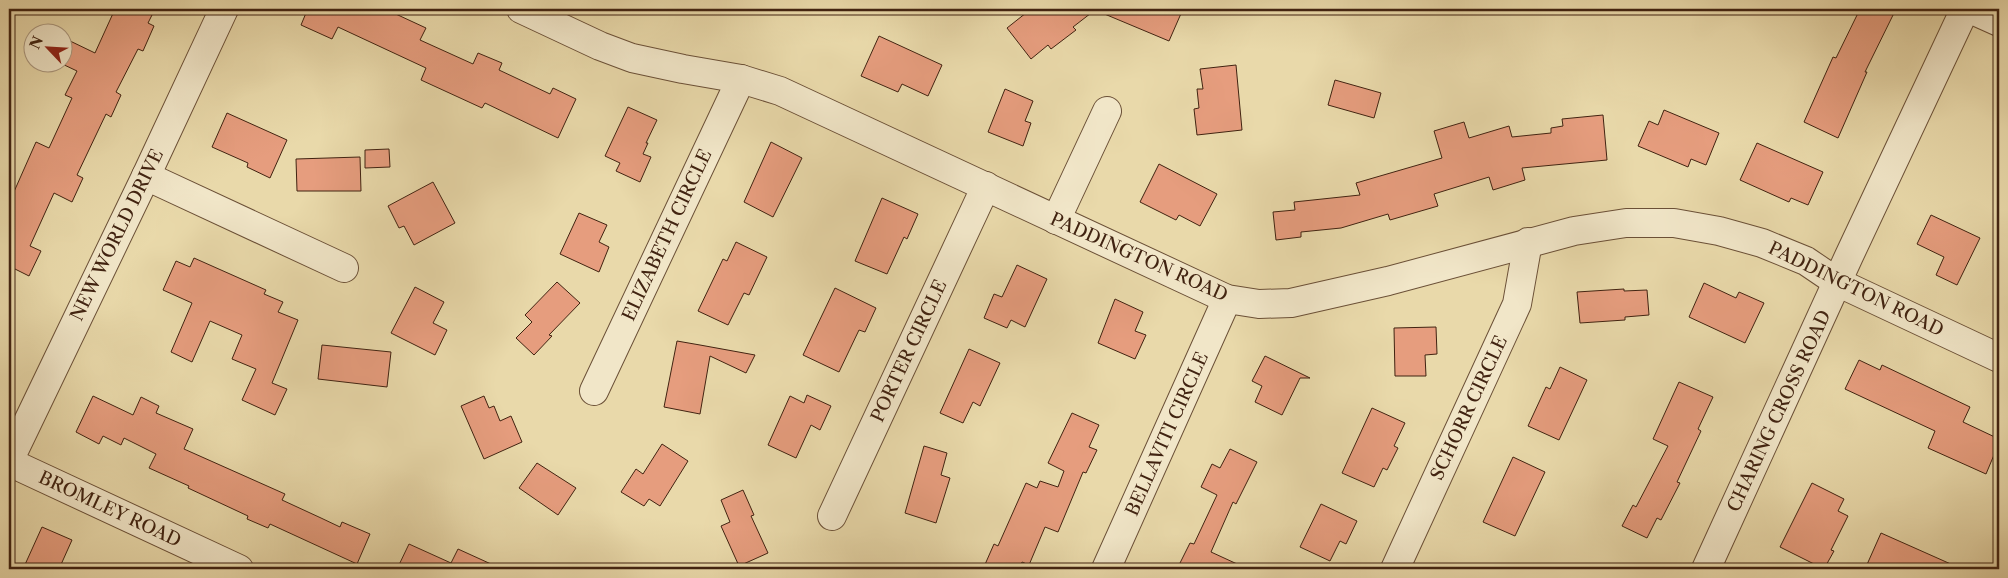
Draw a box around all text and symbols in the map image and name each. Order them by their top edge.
north arrow [22,22,72,72]
text: N [25,33,47,52]
street label: NEW WORLD DRIVE [66,146,168,324]
street label: ELIZABETH CIRCLE [618,146,716,324]
street label: PADDINGTON ROAD [1047,208,1231,306]
street label: PADDINGTON ROAD [1765,237,1947,341]
street label: PORTER CIRCLE [866,276,952,426]
street label: CHARING CROSS ROAD [1723,307,1835,515]
street label: SCHORR CIRCLE [1426,332,1512,484]
street label: BELLAVITI CIRCLE [1121,349,1213,519]
street label: BROMLEY ROAD [35,466,185,552]

